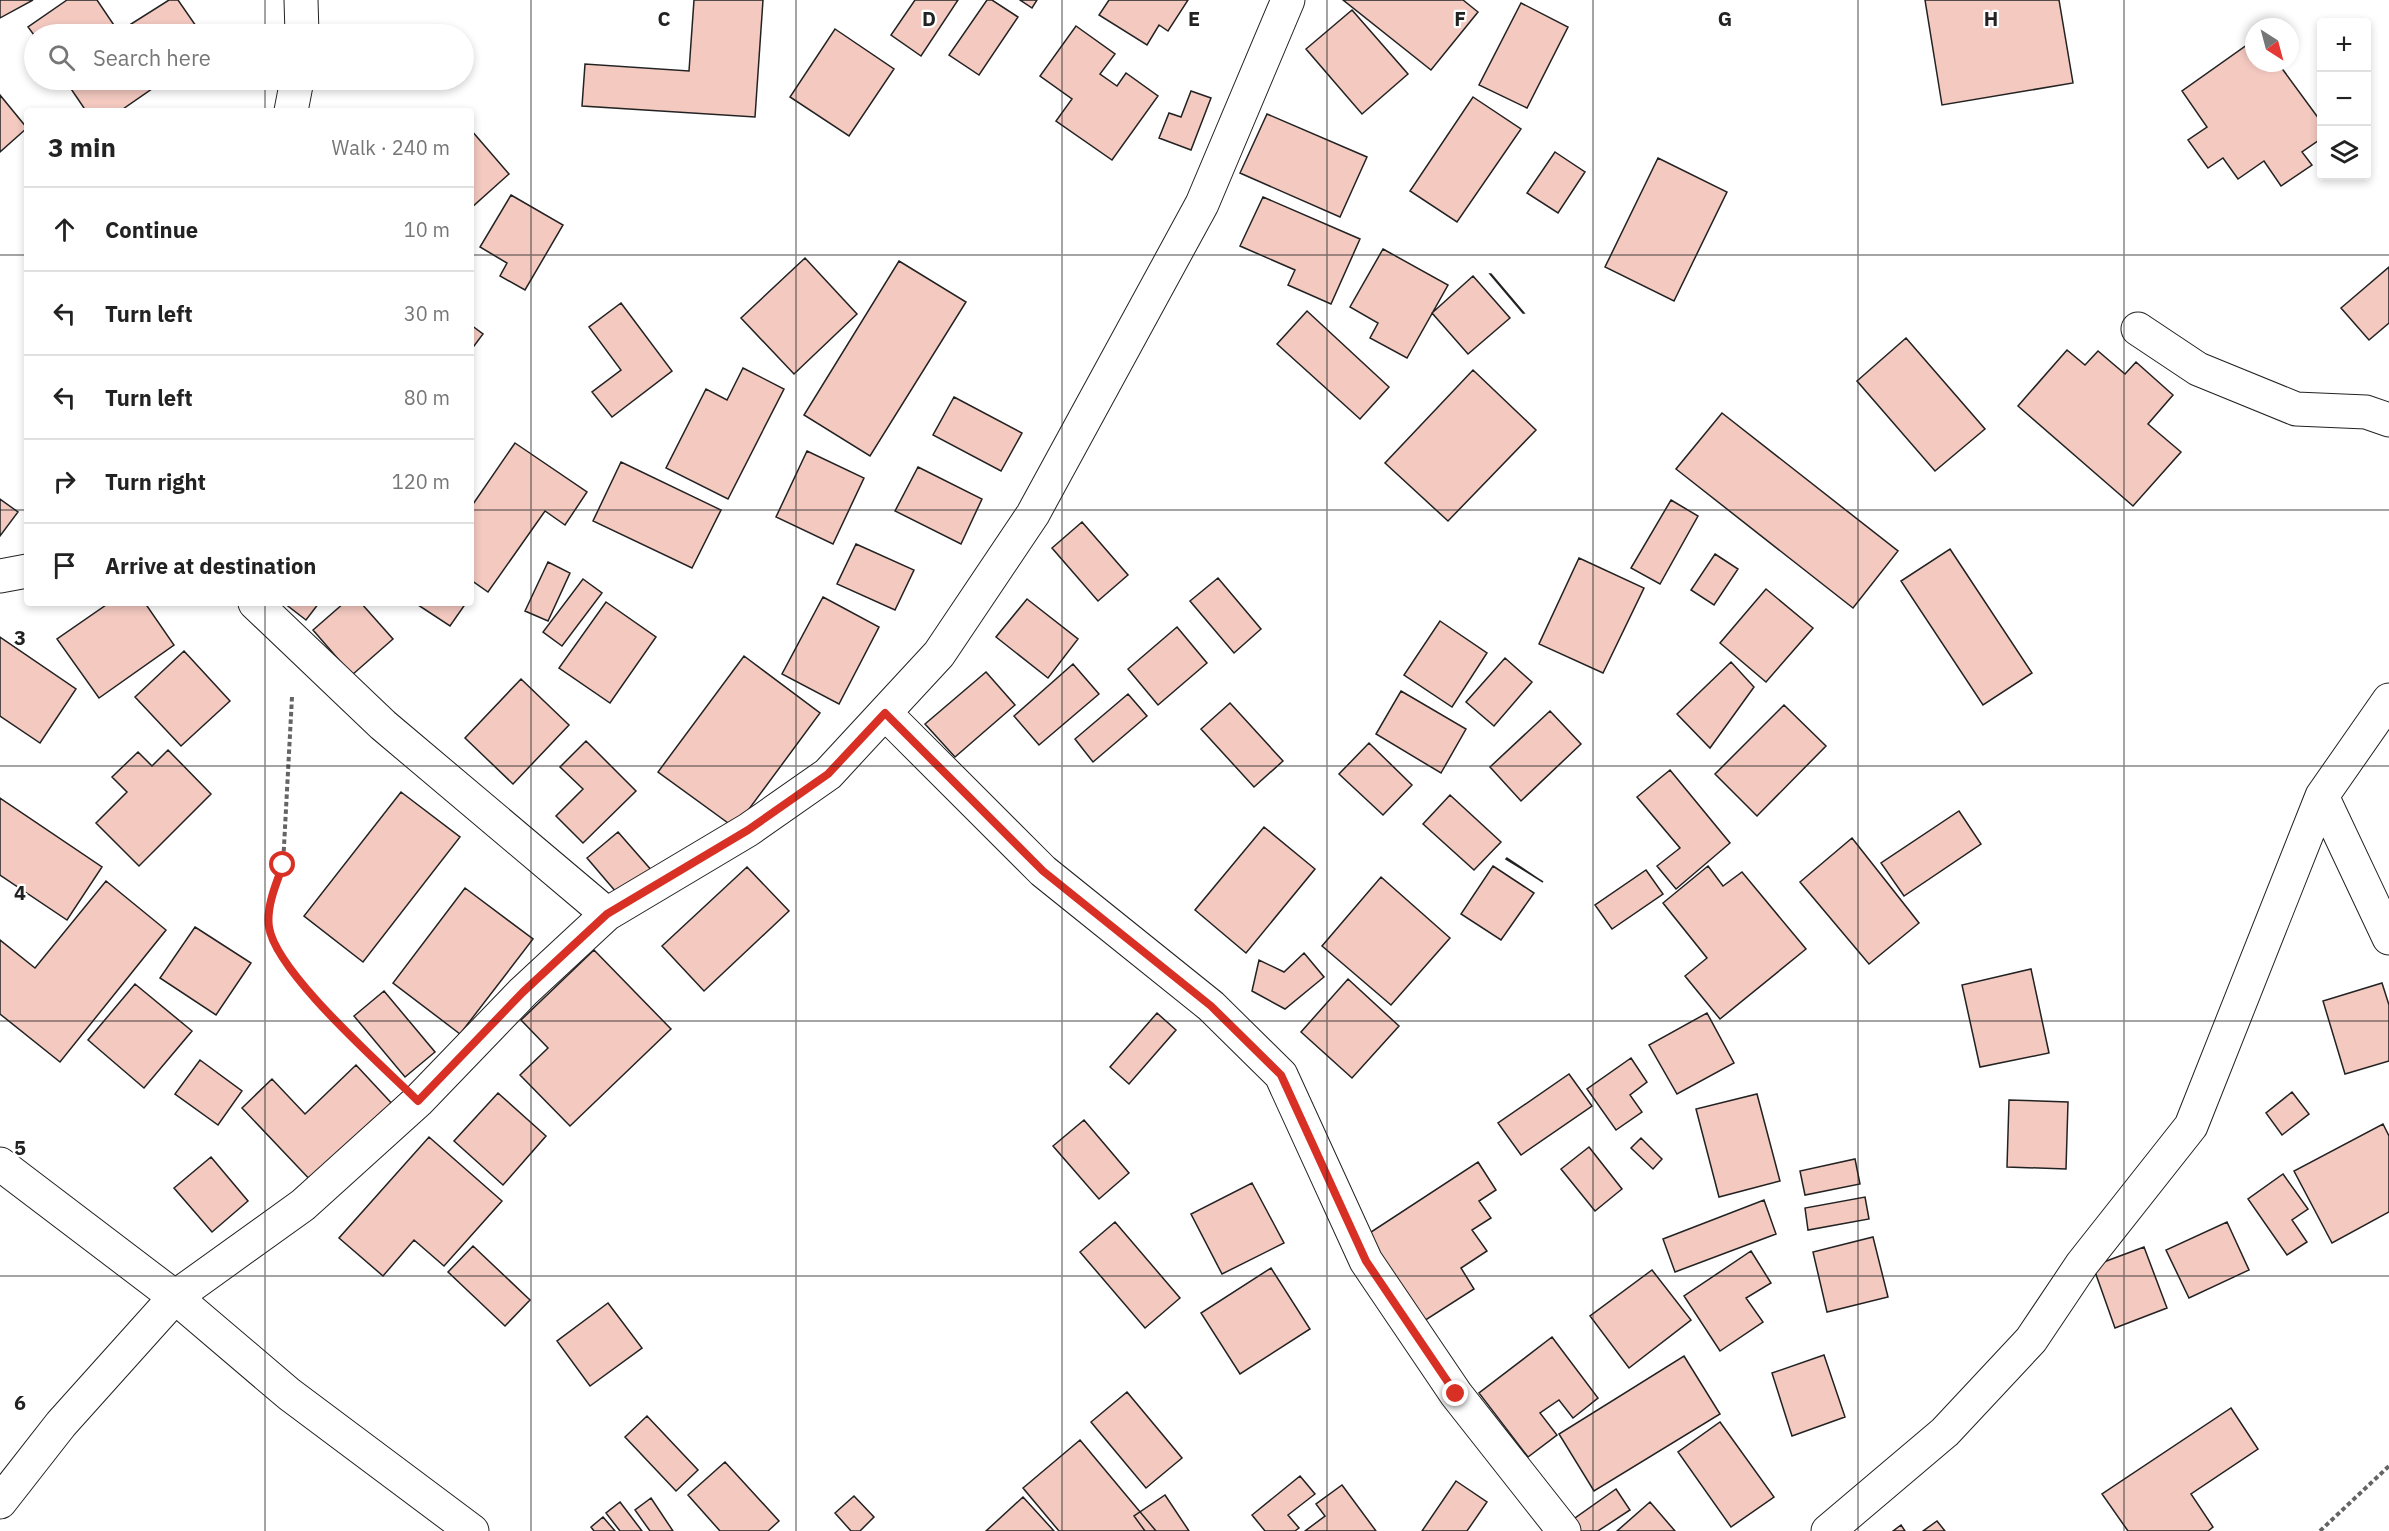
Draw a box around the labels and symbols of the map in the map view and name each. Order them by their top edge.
text: C [657,5,671,32]
text: D [922,5,936,32]
text: E [1188,5,1200,32]
text: F [1454,5,1466,32]
text: G [1718,5,1732,32]
text: H [1984,5,1998,32]
north arrow [2245,18,2299,72]
text: 3 [14,624,26,651]
route start [269,851,295,877]
text: 4 [14,879,26,906]
text: 5 [14,1134,26,1161]
route end [1442,1380,1468,1406]
text: 6 [14,1389,26,1416]

